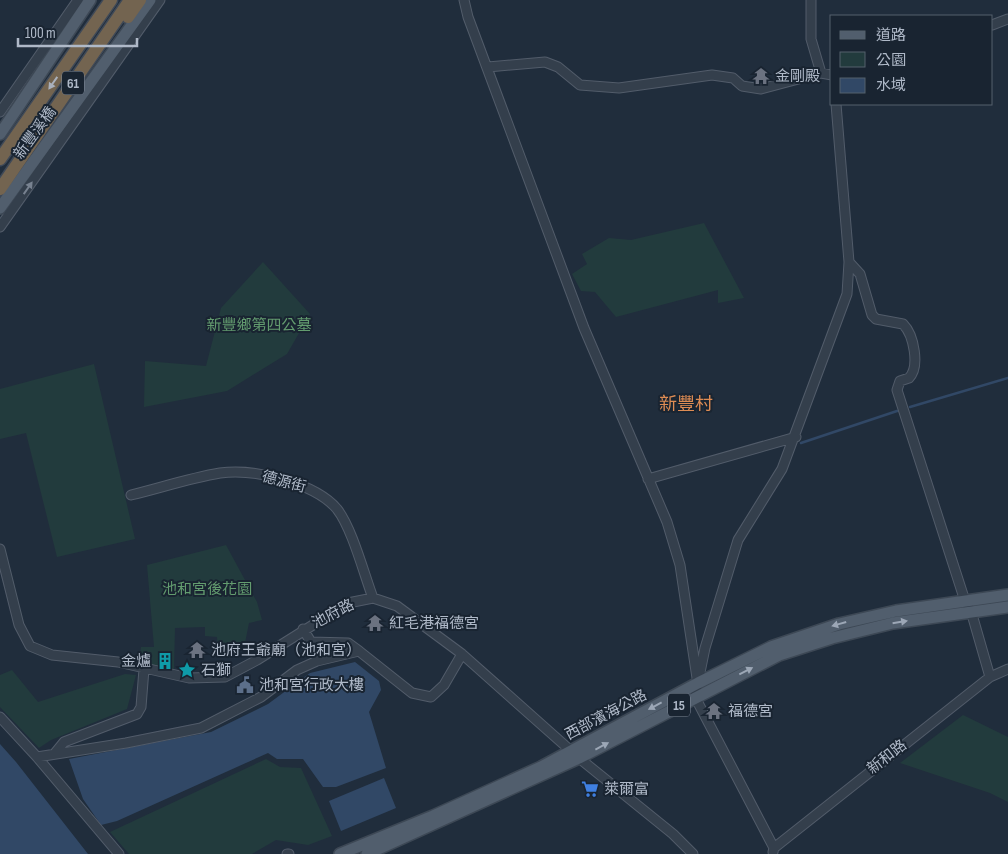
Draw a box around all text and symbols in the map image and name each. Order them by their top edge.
scale bar [18,15,136,47]
legend [830,15,993,105]
text: 100 m [25,24,56,43]
text: 道路 [876,26,906,45]
text: 公園 [876,51,906,70]
temple icon: 金剛殿 [751,66,771,86]
place label: 金剛殿 [775,67,820,86]
road number: 61 [62,72,84,95]
one-way arrow [48,76,58,90]
text: 水域 [876,76,906,95]
street label: 新豐溪橋 [10,103,60,163]
one-way arrow [23,181,33,194]
park label: 新豐鄉第四公墓 [206,316,312,335]
district label: 新豐村 [659,394,713,415]
street label: 德源街 [260,467,308,497]
park label: 池和宮後花園 [162,580,252,599]
street label: 池府路 [309,595,357,633]
temple icon: 紅毛港福德宮 [365,613,385,633]
place label: 紅毛港福德宮 [389,614,479,633]
one-way arrow [892,617,908,625]
one-way arrow [832,620,847,628]
temple icon: 池府王爺廟（池和宮） [187,640,207,660]
place label: 池府王爺廟（池和宮） [211,641,361,660]
building icon: 金爐 [155,651,175,671]
place label: 金爐 [121,652,151,671]
place icon: 石獅 [177,660,197,680]
place label: 石獅 [201,661,231,680]
one-way arrow [739,667,753,675]
public building icon: 池和宮行政大樓 [235,675,255,695]
place label: 池和宮行政大樓 [259,676,364,695]
street label: 西部濱海公路 [562,685,650,745]
road number: 15 [668,694,690,716]
temple icon: 福德宮 [704,701,724,721]
one-way arrow [648,702,662,710]
place label: 福德宮 [728,702,773,721]
street label: 新和路 [863,736,911,778]
one-way arrow [595,742,609,750]
supermarket icon: 萊爾富 [580,779,600,799]
place label: 萊爾富 [604,780,649,799]

